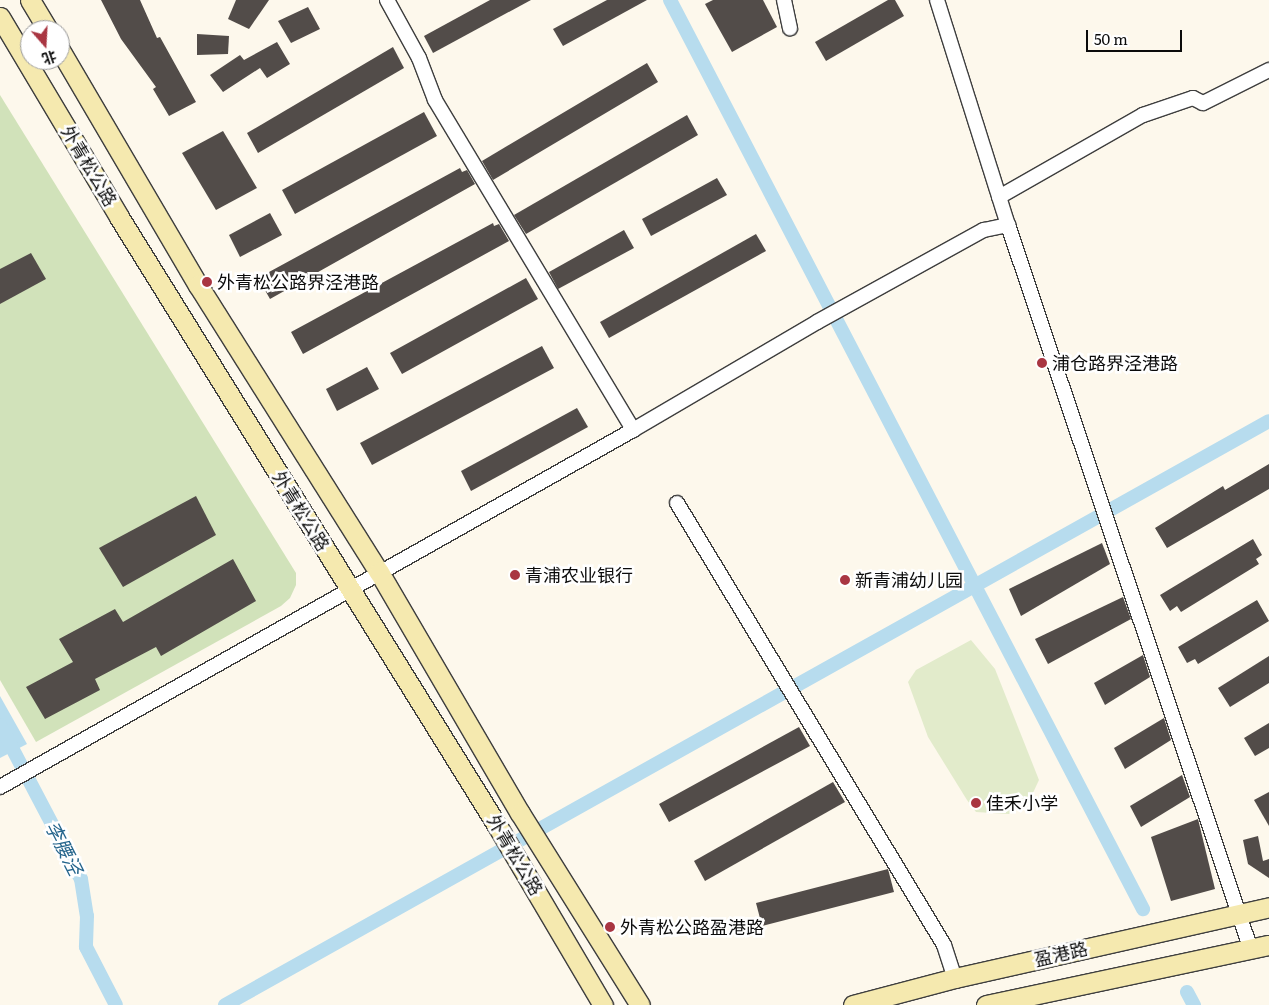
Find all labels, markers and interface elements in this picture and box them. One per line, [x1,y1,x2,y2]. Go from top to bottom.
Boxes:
north arrow [20,20,70,70]
scale bar [1089,20,1185,52]
text: 50 m [1094,27,1128,50]
text: 北 [40,47,59,70]
street label: 外青松公路 [57,122,121,210]
place label: 外青松公路界泾港路 [217,271,379,293]
marker: 外青松公路界泾港路 [201,276,213,288]
place label: 浦仓路界泾港路 [1052,352,1178,374]
marker: 浦仓路界泾港路 [1036,357,1048,369]
street label: 外青松公路 [268,467,334,555]
place label: 青浦农业银行 [525,564,633,586]
marker: 青浦农业银行 [509,569,521,581]
place label: 新青浦幼儿园 [855,569,963,591]
marker: 新青浦幼儿园 [839,574,851,586]
place label: 佳禾小学 [986,792,1058,814]
marker: 佳禾小学 [970,797,982,809]
street label: 外青松公路 [483,811,547,899]
water label: 李腰泾 [41,817,87,879]
place label: 外青松公路盈港路 [620,916,764,938]
marker: 外青松公路盈港路 [604,921,616,933]
street label: 盈港路 [1032,937,1090,971]

